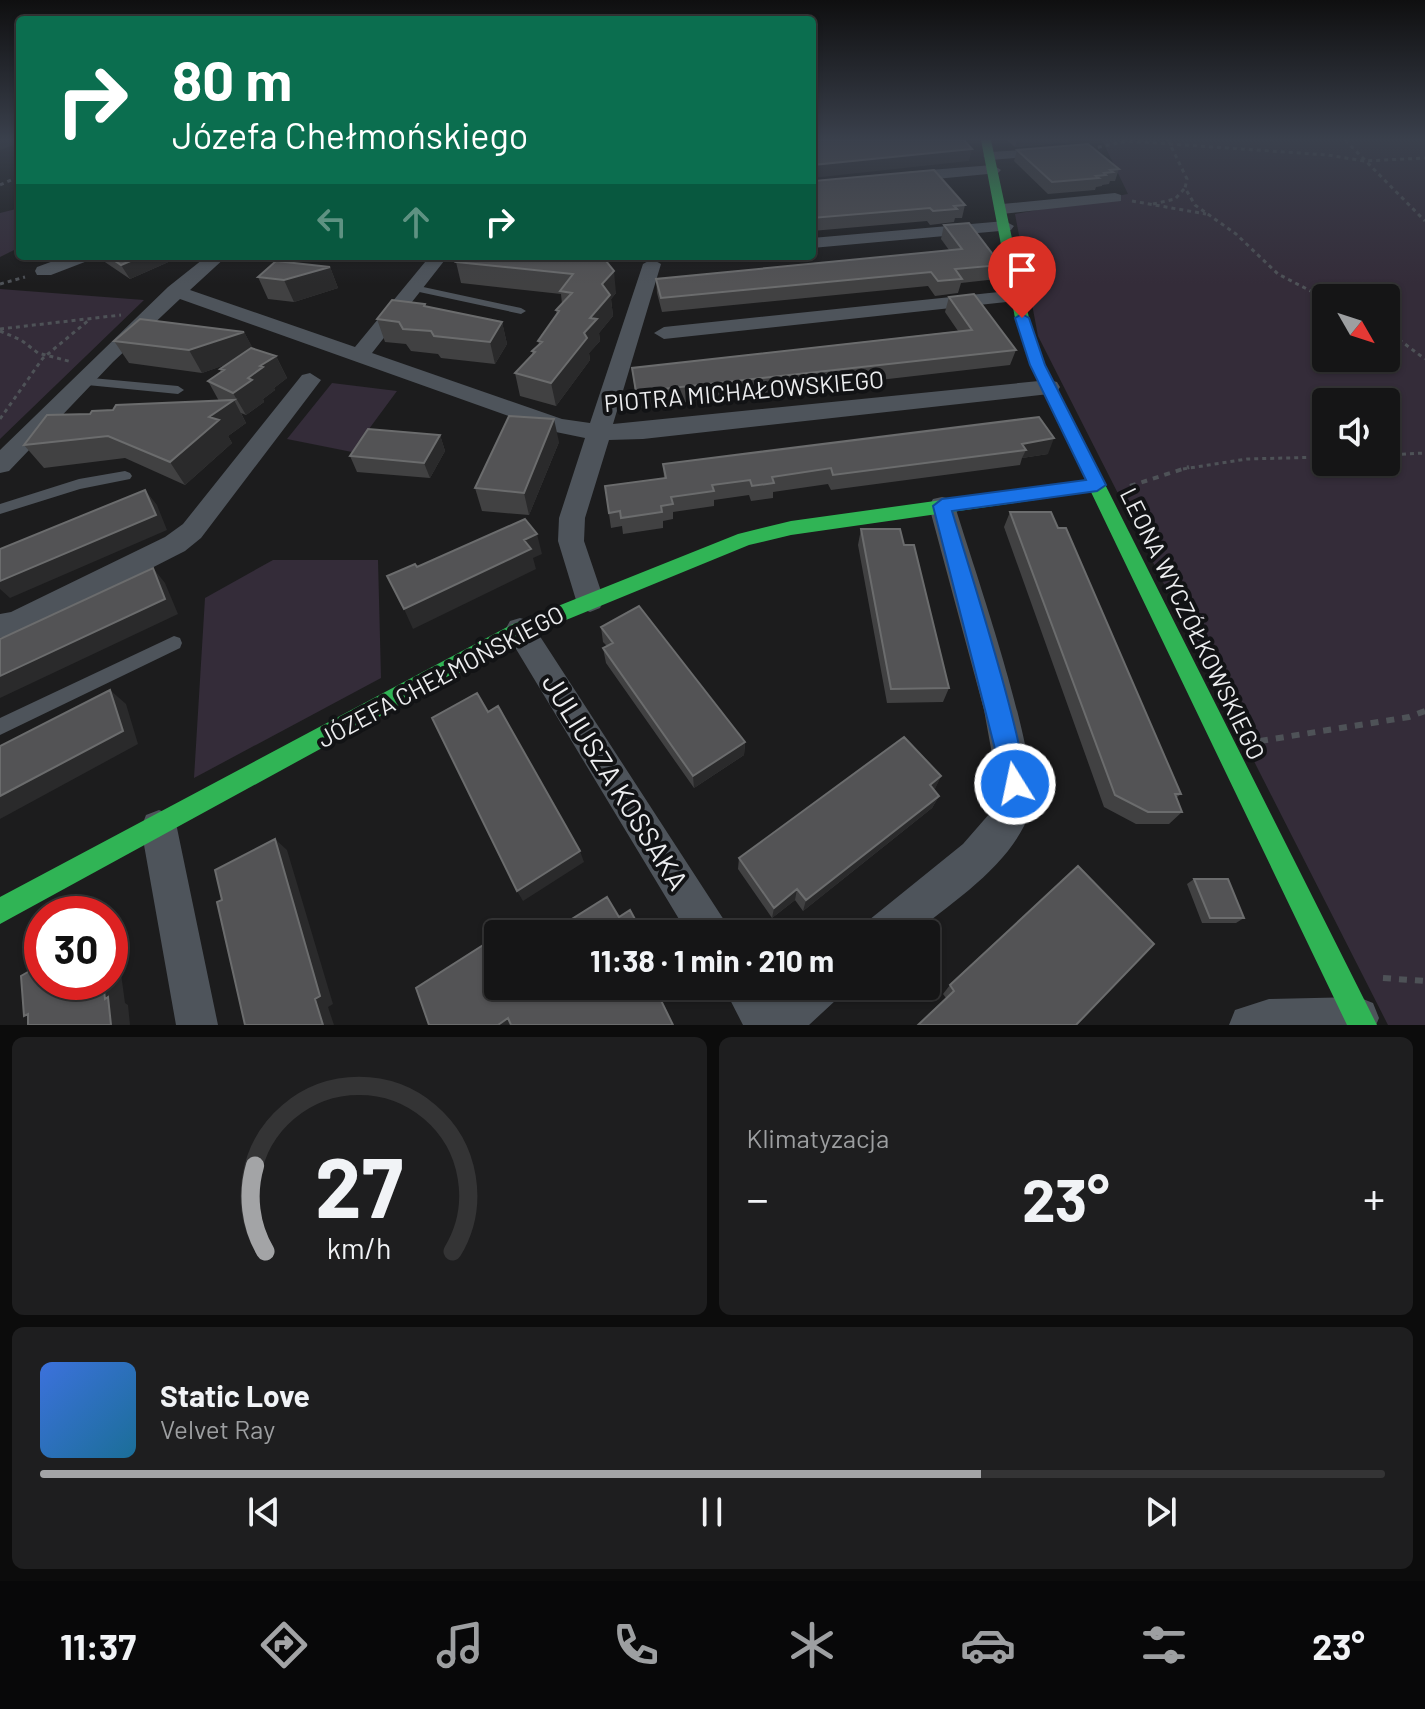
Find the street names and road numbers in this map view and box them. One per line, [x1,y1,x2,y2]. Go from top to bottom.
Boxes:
street label: PIOTRA MICHAŁOWSKIEGO [603,364,885,417]
street label: LEONA WYCZÓŁKOWSKIEGO [1115,483,1272,764]
street label: JÓZEFA CHEŁMOŃSKIEGO [312,598,568,753]
street label: JULIUSZA KOSSAKA [536,667,696,896]

